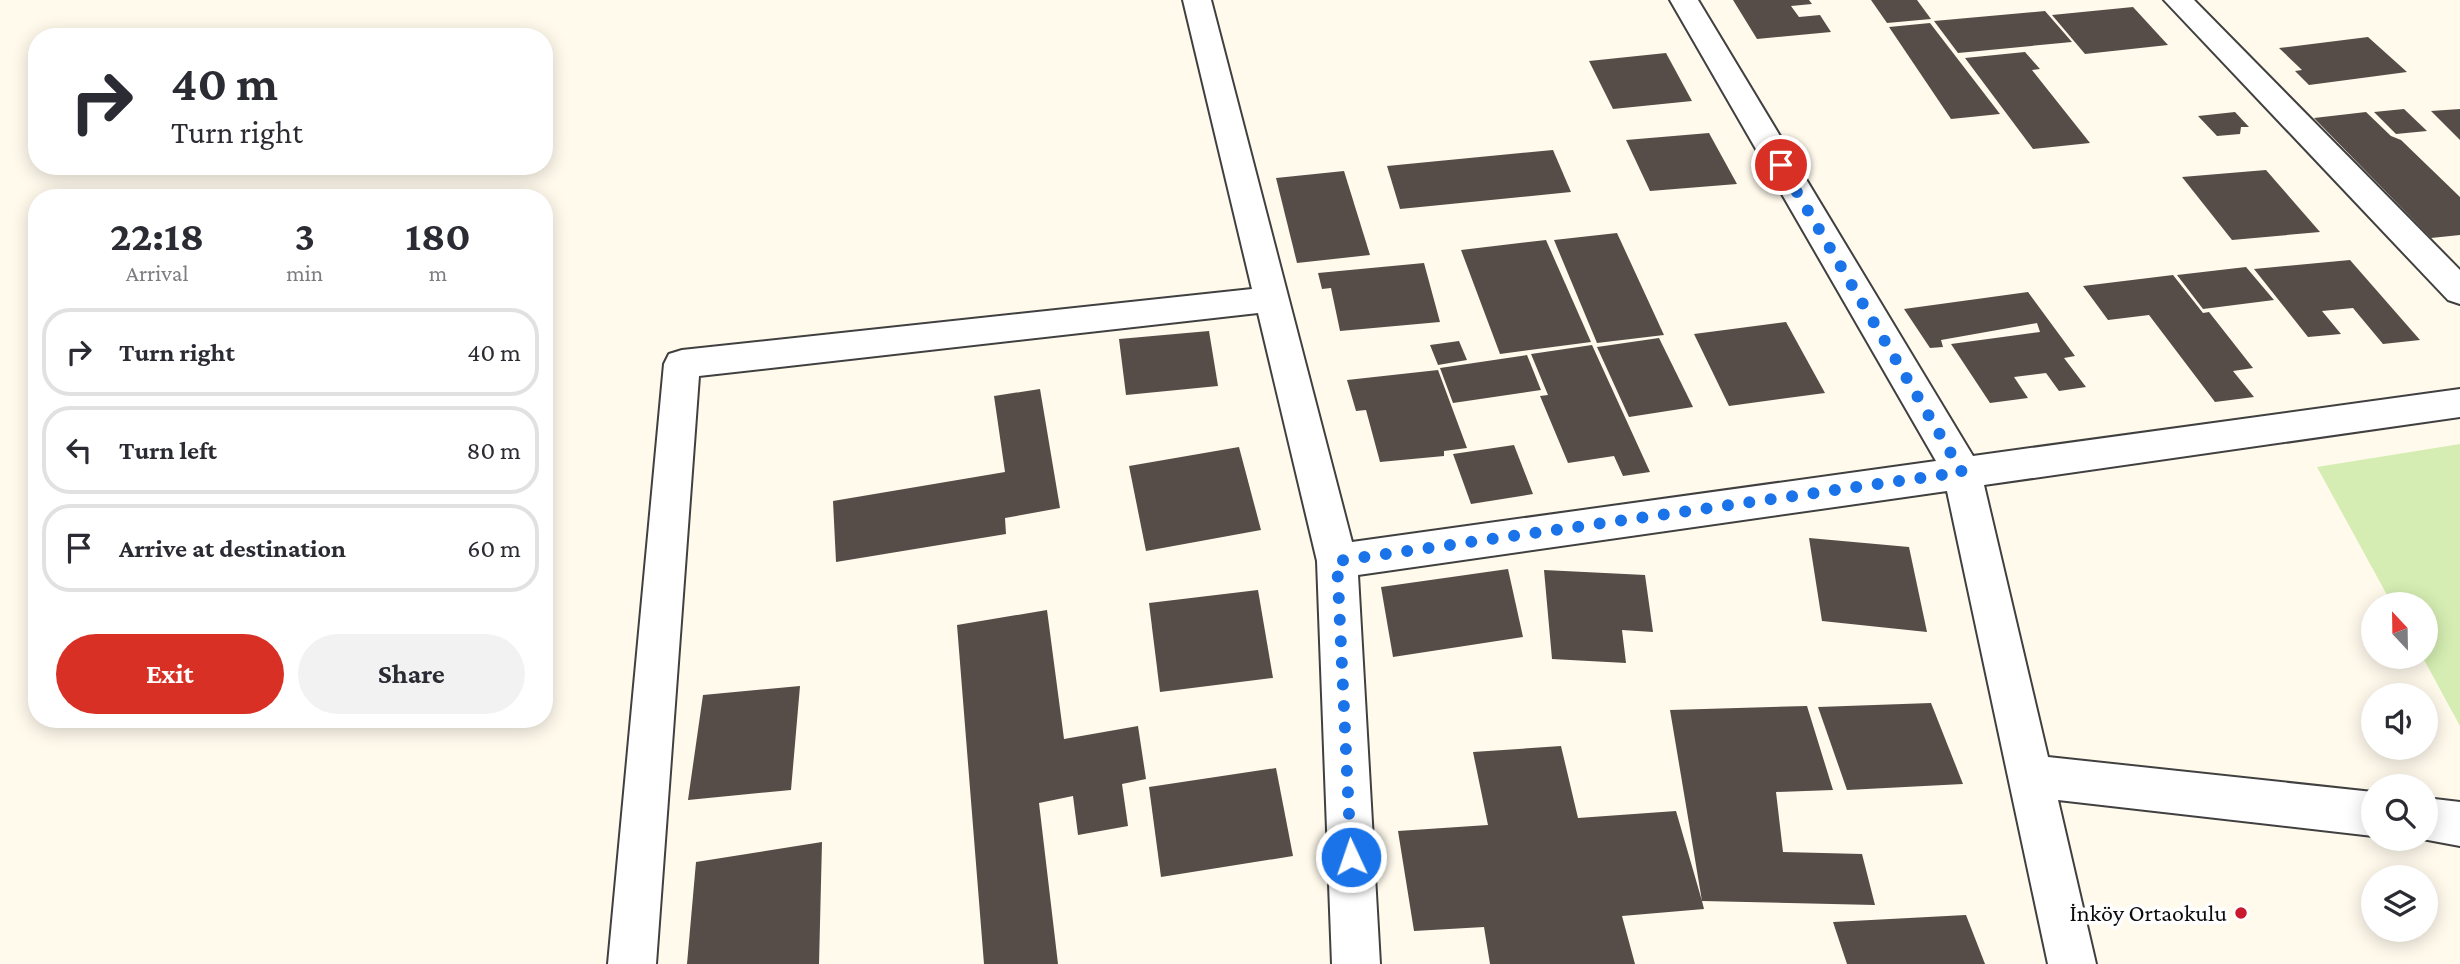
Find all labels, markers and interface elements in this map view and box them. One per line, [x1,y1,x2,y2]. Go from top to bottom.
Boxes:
icon: right [56,56,147,147]
text: 40 m [171,56,278,111]
text: Turn right [171,114,303,150]
pin [1751,135,1811,195]
icon: arrive [1762,146,1800,184]
text: 22:18 [110,212,204,259]
text: 3 [294,212,315,259]
text: 180 [405,212,471,259]
text: Arrival [126,260,188,286]
text: min [286,260,323,286]
text: m [429,260,447,286]
icon: right [60,333,98,371]
text: Turn right [119,338,235,367]
text: 40 m [467,338,521,367]
icon: left [60,431,98,469]
text: Turn left [119,436,217,465]
text: 80 m [467,436,521,465]
icon: arrive [60,529,98,567]
text: Arrive at destination [119,534,346,563]
text: 60 m [467,534,521,563]
north arrow [2361,592,2438,668]
map controls [2361,592,2438,942]
button: Exit [56,634,284,714]
button: Share [298,634,525,714]
button: sound [2361,683,2438,760]
button: search [2361,774,2438,851]
position arrow [1314,820,1388,894]
button: layers [2361,865,2438,942]
place label: İnköy Ortaokulu [2070,899,2227,926]
marker: İnköy Ortaokulu [2233,905,2249,921]

